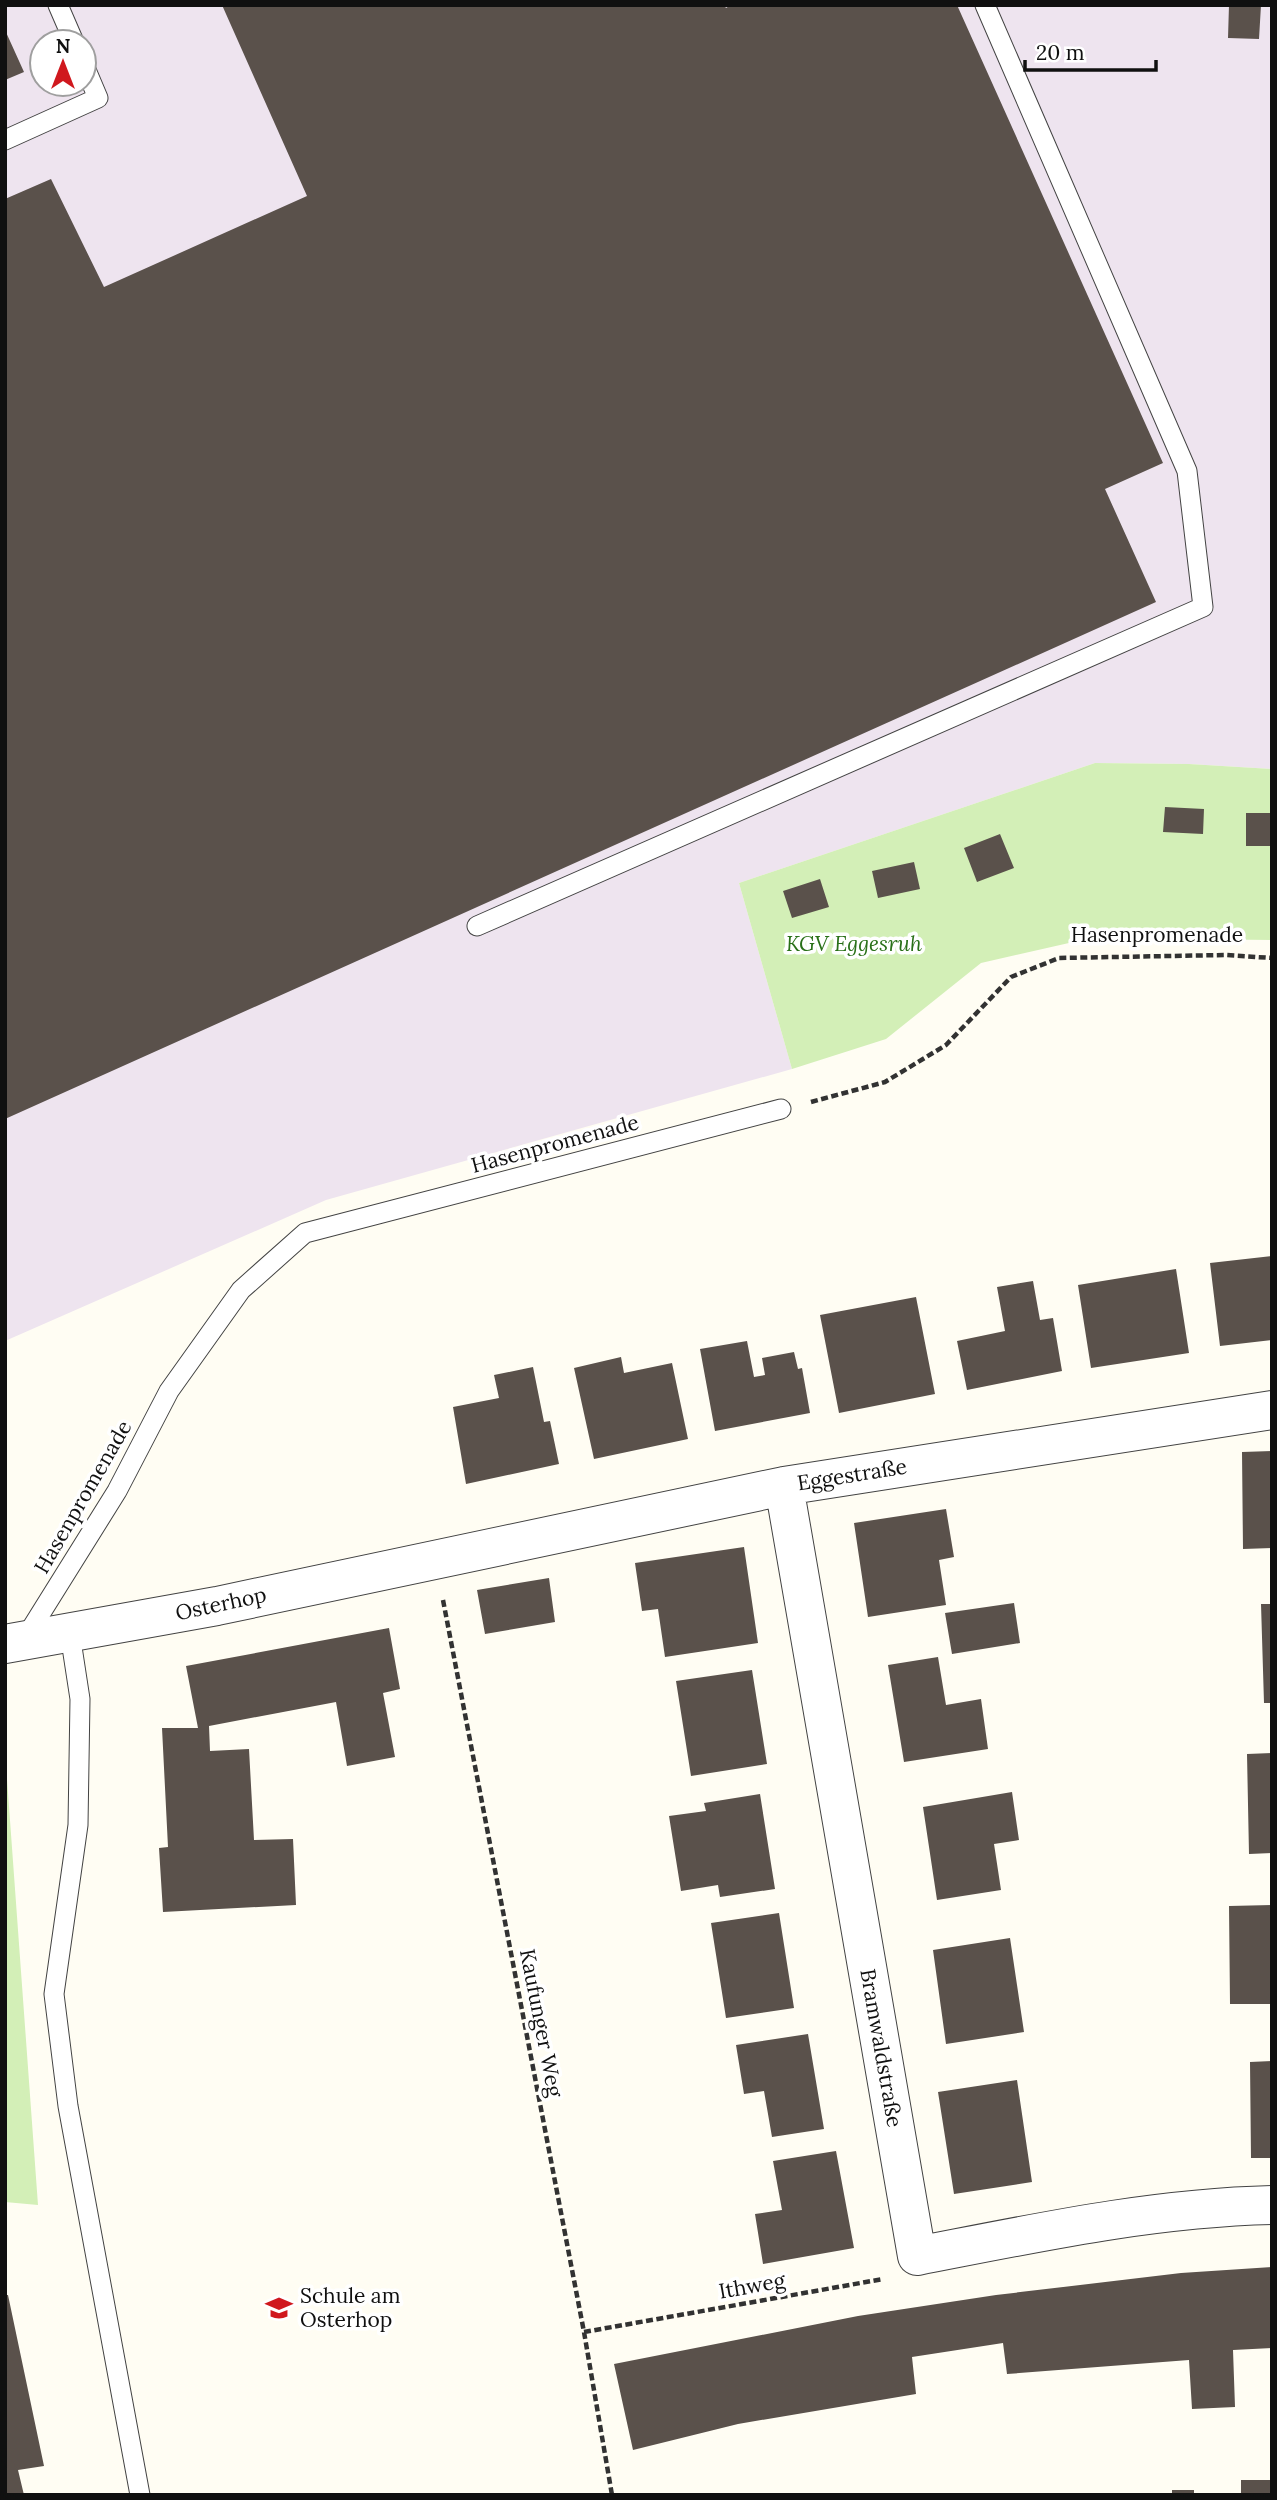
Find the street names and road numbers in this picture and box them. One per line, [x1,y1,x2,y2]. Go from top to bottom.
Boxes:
street label: Hasenpromenade [1071,921,1243,948]
street label: Hasenpromenade [468,1108,642,1179]
street label: Hasenpromenade [28,1415,137,1578]
street label: Eggestraße [795,1453,909,1497]
street label: Osterhop [173,1581,269,1626]
street label: Kaufunger Weg [514,1946,569,2100]
street label: Bramwaldstraße [854,1967,909,2129]
street label: Ithweg [717,2266,788,2305]

